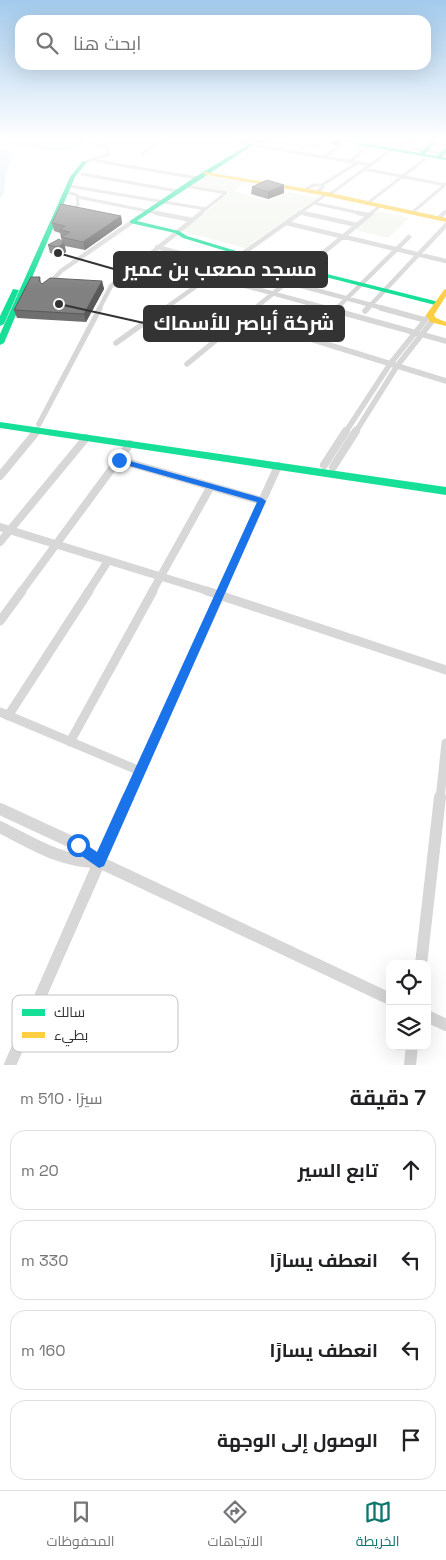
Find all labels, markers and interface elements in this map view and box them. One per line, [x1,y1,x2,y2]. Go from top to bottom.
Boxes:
search box [15,15,431,70]
icon: search [33,29,61,57]
text: ابحث هنا [73,31,141,56]
callout: مسجد مصعب بن عمير [114,252,327,287]
text: مسجد مصعب بن عمير [122,256,317,282]
callout: شركة أباصر للأسماك [144,306,344,341]
text: شركة أباصر للأسماك [154,309,334,336]
route end [108,449,131,472]
route start [67,834,90,857]
map controls [386,960,431,1050]
button: locate [386,960,431,1005]
legend [12,995,178,1052]
text: سالك [54,1003,85,1021]
button: layers [386,1005,431,1050]
text: بطيء [54,1026,88,1047]
text: 7 دقيقة [350,1084,426,1111]
text: سيرًا · 510 m [20,1088,102,1109]
icon: ahead [397,1156,425,1184]
text: تابع السير [298,1158,378,1183]
text: 20 m [21,1160,59,1181]
icon: left [397,1246,425,1274]
text: انعطف يسارًا [270,1248,378,1273]
text: 330 m [21,1250,68,1271]
icon: left [397,1336,425,1364]
text: انعطف يسارًا [270,1338,378,1363]
text: 160 m [21,1340,66,1361]
icon: arrive [397,1426,425,1454]
text: الوصول إلى الوجهة [217,1428,378,1453]
tab: المحفوظات [46,1498,115,1554]
tab: الاتجاهات [208,1498,263,1554]
tab: الخريطة [356,1498,400,1554]

